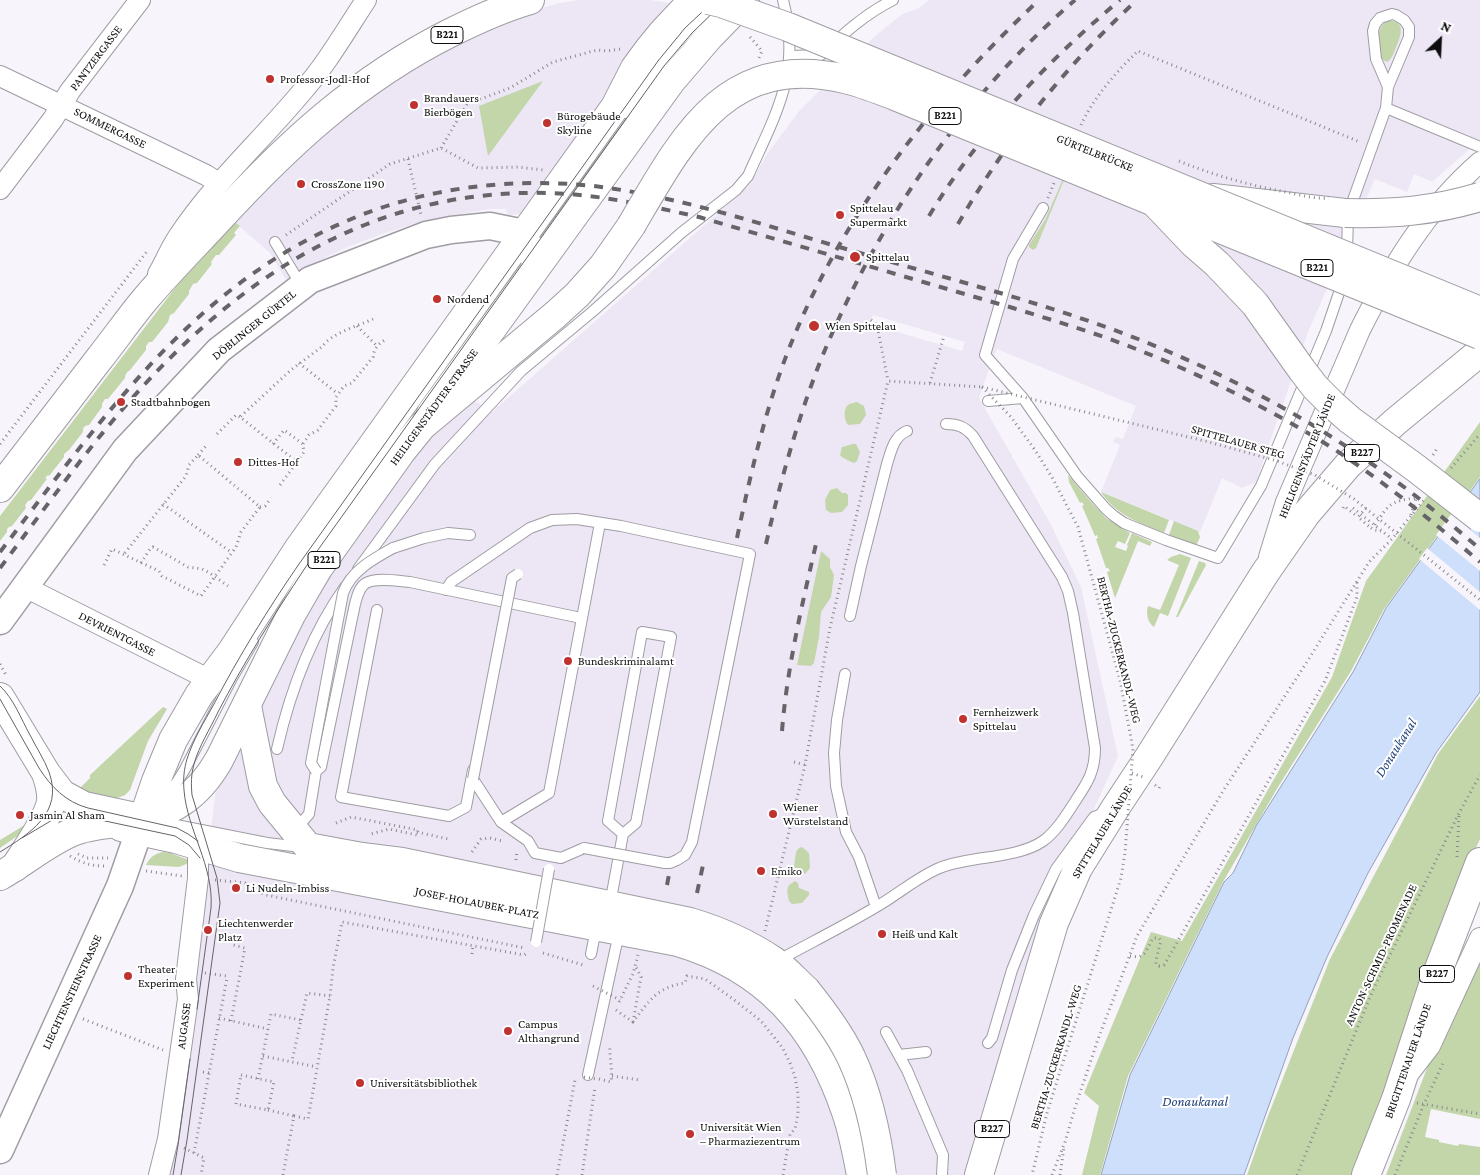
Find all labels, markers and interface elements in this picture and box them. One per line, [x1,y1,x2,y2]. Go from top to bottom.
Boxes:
north arrow [1415,15,1465,65]
text: N [1439,17,1454,36]
street label: PANTZERGASSE [67,22,125,94]
road number: B221 [431,26,463,44]
place label: Professor-Jodl-Hof [280,72,369,86]
marker: Professor-Jodl-Hof [264,73,276,85]
place label: Brandauers Bierbögen [424,91,479,119]
marker: Brandauers Bierbögen [408,99,420,111]
street label: SOMMERGASSE [71,104,149,152]
road number: B221 [929,108,961,124]
place label: Bürogebäude Skyline [557,109,621,137]
marker: Bürogebäude Skyline [541,117,553,129]
street label: GÜRTELBRÜCKE [1054,131,1136,175]
place label: CrossZone 1190 [311,177,384,191]
marker: CrossZone 1190 [295,178,307,190]
place label: Spittelau Supermarkt [850,201,907,229]
marker: Spittelau Supermarkt [834,209,846,221]
marker: Spittelau [848,250,862,264]
place label: Spittelau [866,250,909,264]
road number: B221 [1301,260,1333,276]
street label: DÖBLINGER GÜRTEL [209,287,299,363]
place label: Nordend [447,292,489,306]
marker: Nordend [431,293,443,305]
marker: Wien Spittelau [807,319,821,333]
place label: Wien Spittelau [825,319,896,333]
street label: HEILIGENSTÄDTER STRASSE [387,346,481,468]
street label: HEILIGENSTÄDTER LÄNDE [1275,392,1339,520]
place label: Stadtbahnbogen [131,395,211,409]
marker: Stadtbahnbogen [115,396,127,408]
street label: SPITTELAUER STEG [1189,422,1287,462]
road number: B227 [1344,444,1380,462]
place label: Dittes-Hof [248,455,299,469]
marker: Dittes-Hof [232,456,244,468]
road number: B221 [308,552,340,568]
street label: BERTHA-ZUCKERKANDL-WEG [1094,575,1144,725]
street label: DEVRIENTGASSE [76,608,158,660]
place label: Bundeskriminalamt [578,654,674,668]
marker: Bundeskriminalamt [562,655,574,667]
place label: Fernheizwerk Spittelau [973,705,1038,733]
marker: Fernheizwerk Spittelau [957,713,969,725]
water label: Donaukanal [1371,716,1421,780]
street label: SPITTELAUER LÄNDE [1069,783,1135,881]
place label: Wiener Würstelstand [783,800,848,828]
place label: Jasmin Al Sham [30,808,105,822]
marker: Wiener Würstelstand [767,808,779,820]
marker: Jasmin Al Sham [14,809,26,821]
place label: Emiko [771,864,802,878]
marker: Emiko [755,865,767,877]
place label: Li Nudeln-Imbiss [246,881,329,895]
marker: Li Nudeln-Imbiss [230,882,242,894]
street label: ANTON-SCHMID-PROMENADE [1342,882,1420,1028]
street label: JOSEF-HOLAUBEK-PLATZ [414,884,540,922]
place label: Liechtenwerder Platz [218,916,293,944]
marker: Liechtenwerder Platz [202,924,214,936]
place label: Heiß und Kalt [892,927,958,941]
marker: Heiß und Kalt [876,928,888,940]
street label: LIECHTENSTEINSTRASSE [39,932,105,1052]
place label: Theater Experiment [138,962,194,990]
road number: B227 [1420,966,1454,982]
marker: Theater Experiment [122,970,134,982]
street label: BERTHA-ZUCKERKANDL-WEG [1027,983,1085,1131]
street label: AUGASSE [174,1002,194,1050]
street label: BRIGITTENAUER LÄNDE [1382,1002,1434,1120]
place label: Campus Althangrund [518,1017,580,1045]
marker: Campus Althangrund [502,1025,514,1037]
place label: Universitätsbibliothek [370,1076,477,1090]
marker: Universitätsbibliothek [354,1077,366,1089]
water label: Donaukanal [1162,1094,1228,1110]
place label: Universität Wien – Pharmaziezentrum [700,1120,800,1148]
road number: B227 [974,1120,1010,1138]
marker: Universität Wien – Pharmaziezentrum [684,1128,696,1140]

